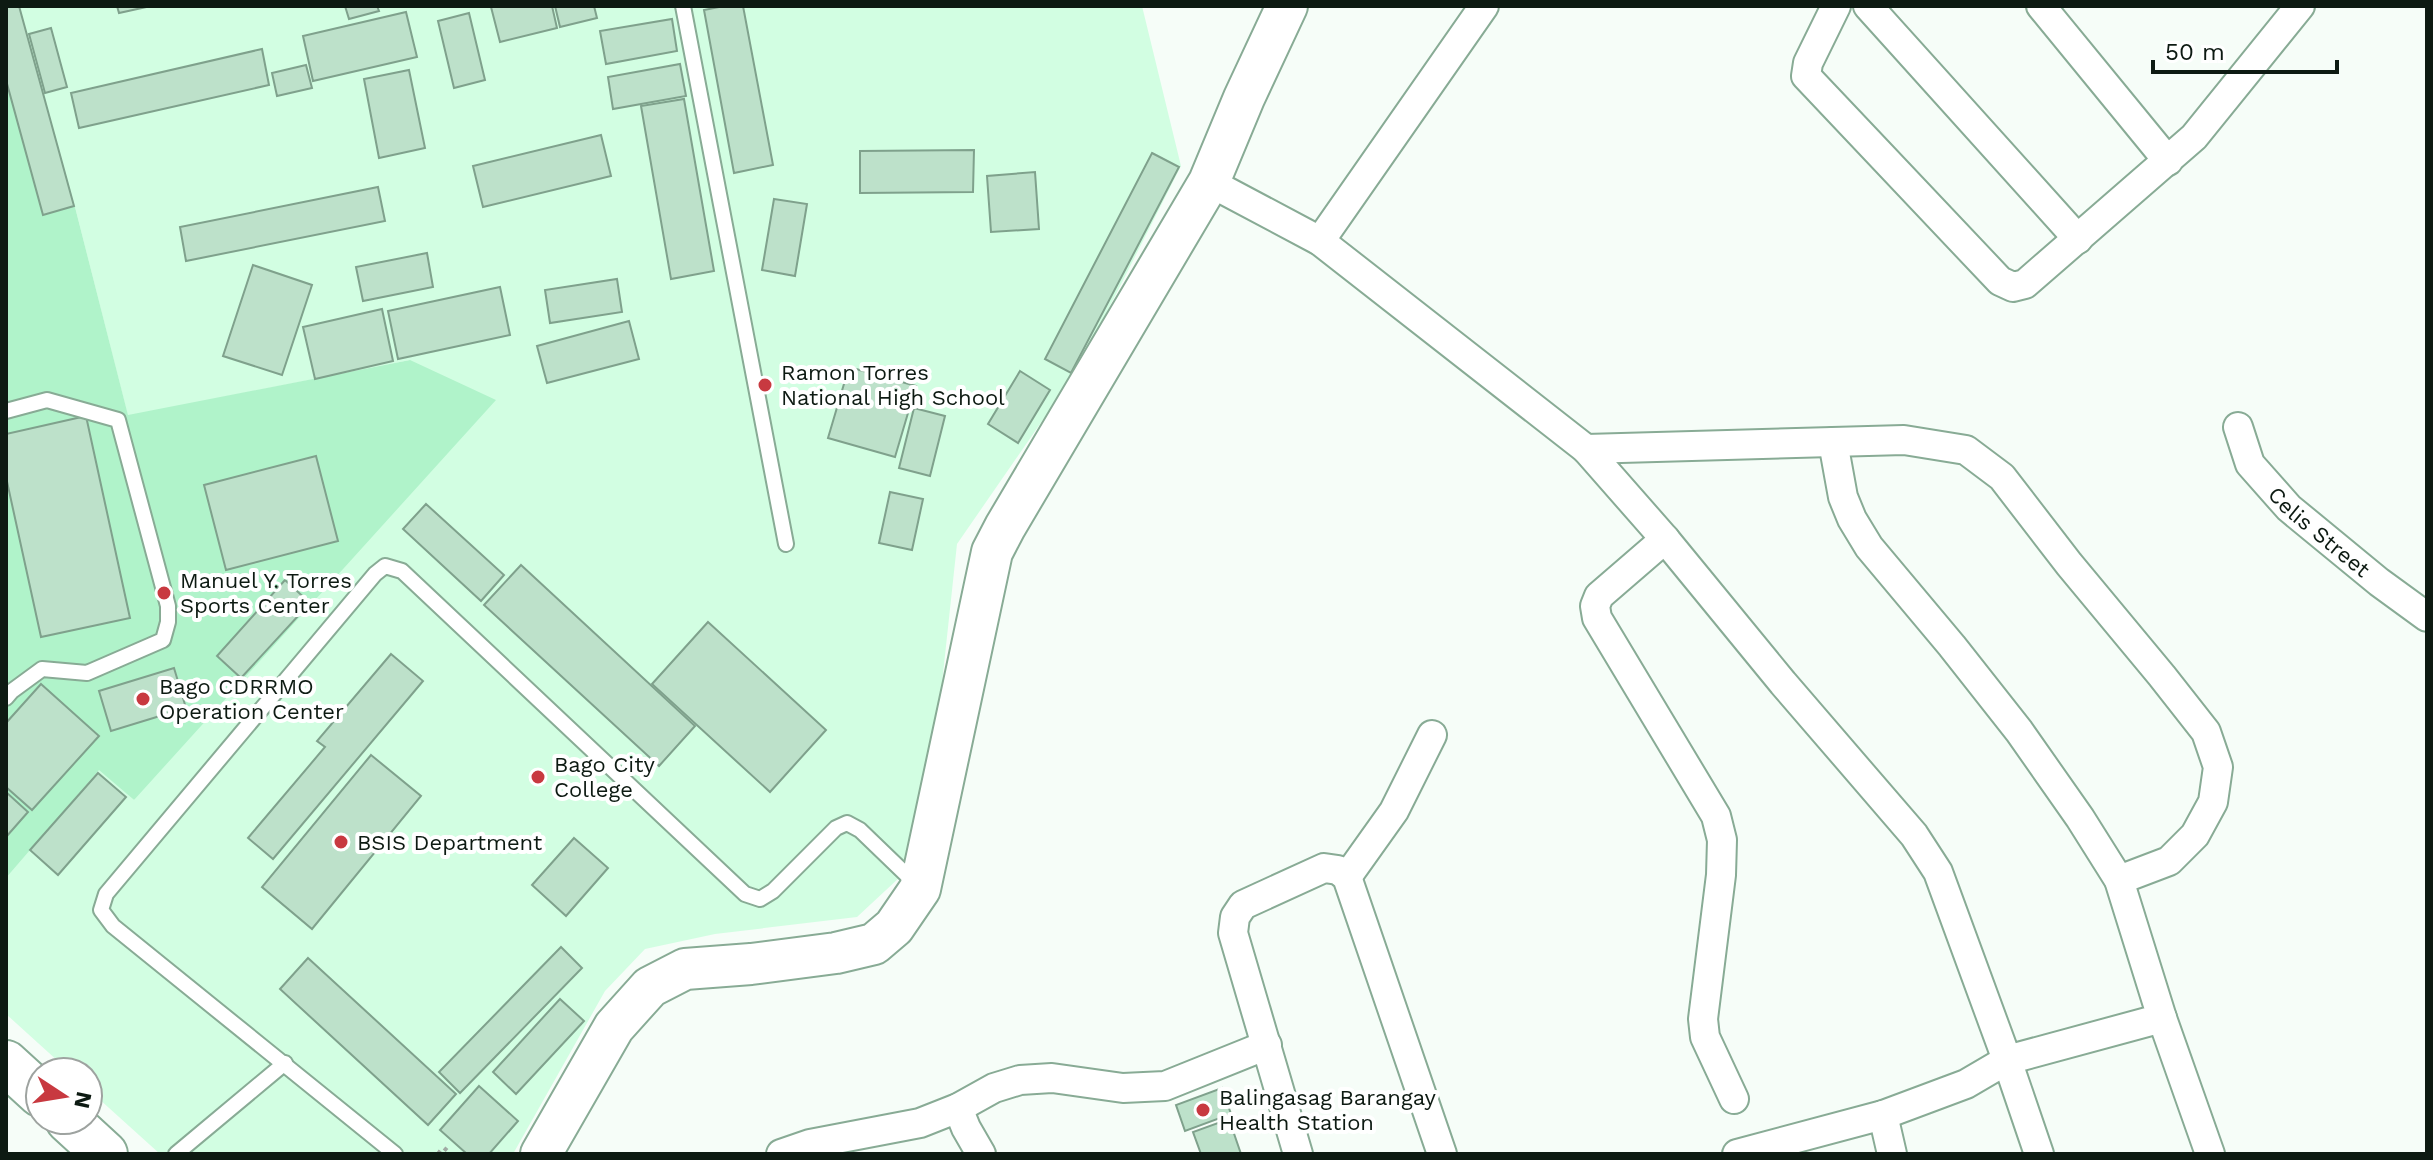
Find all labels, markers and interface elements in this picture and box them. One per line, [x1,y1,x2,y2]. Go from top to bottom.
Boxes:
scale bar [2153,24,2337,74]
text: 50 m [2165,38,2225,66]
place label: Ramon Torres National High School [781,360,1005,410]
marker: Ramon Torres National High School [756,376,774,394]
street label: Celis Street [2263,481,2375,582]
place label: Manuel Y. Torres Sports Center [180,568,352,618]
marker: Manuel Y. Torres Sports Center [155,584,173,602]
place label: Bago CDRRMO Operation Center [159,674,344,724]
marker: Bago CDRRMO Operation Center [134,690,152,708]
place label: Bago City College [554,752,655,802]
marker: Bago City College [529,768,547,786]
place label: BSIS Department [357,830,542,855]
marker: BSIS Department [332,833,350,851]
north arrow [24,1056,104,1136]
place label: Balingasag Barangay Health Station [1219,1085,1437,1135]
text: N [69,1089,97,1111]
marker: Balingasag Barangay Health Station [1194,1101,1212,1119]

